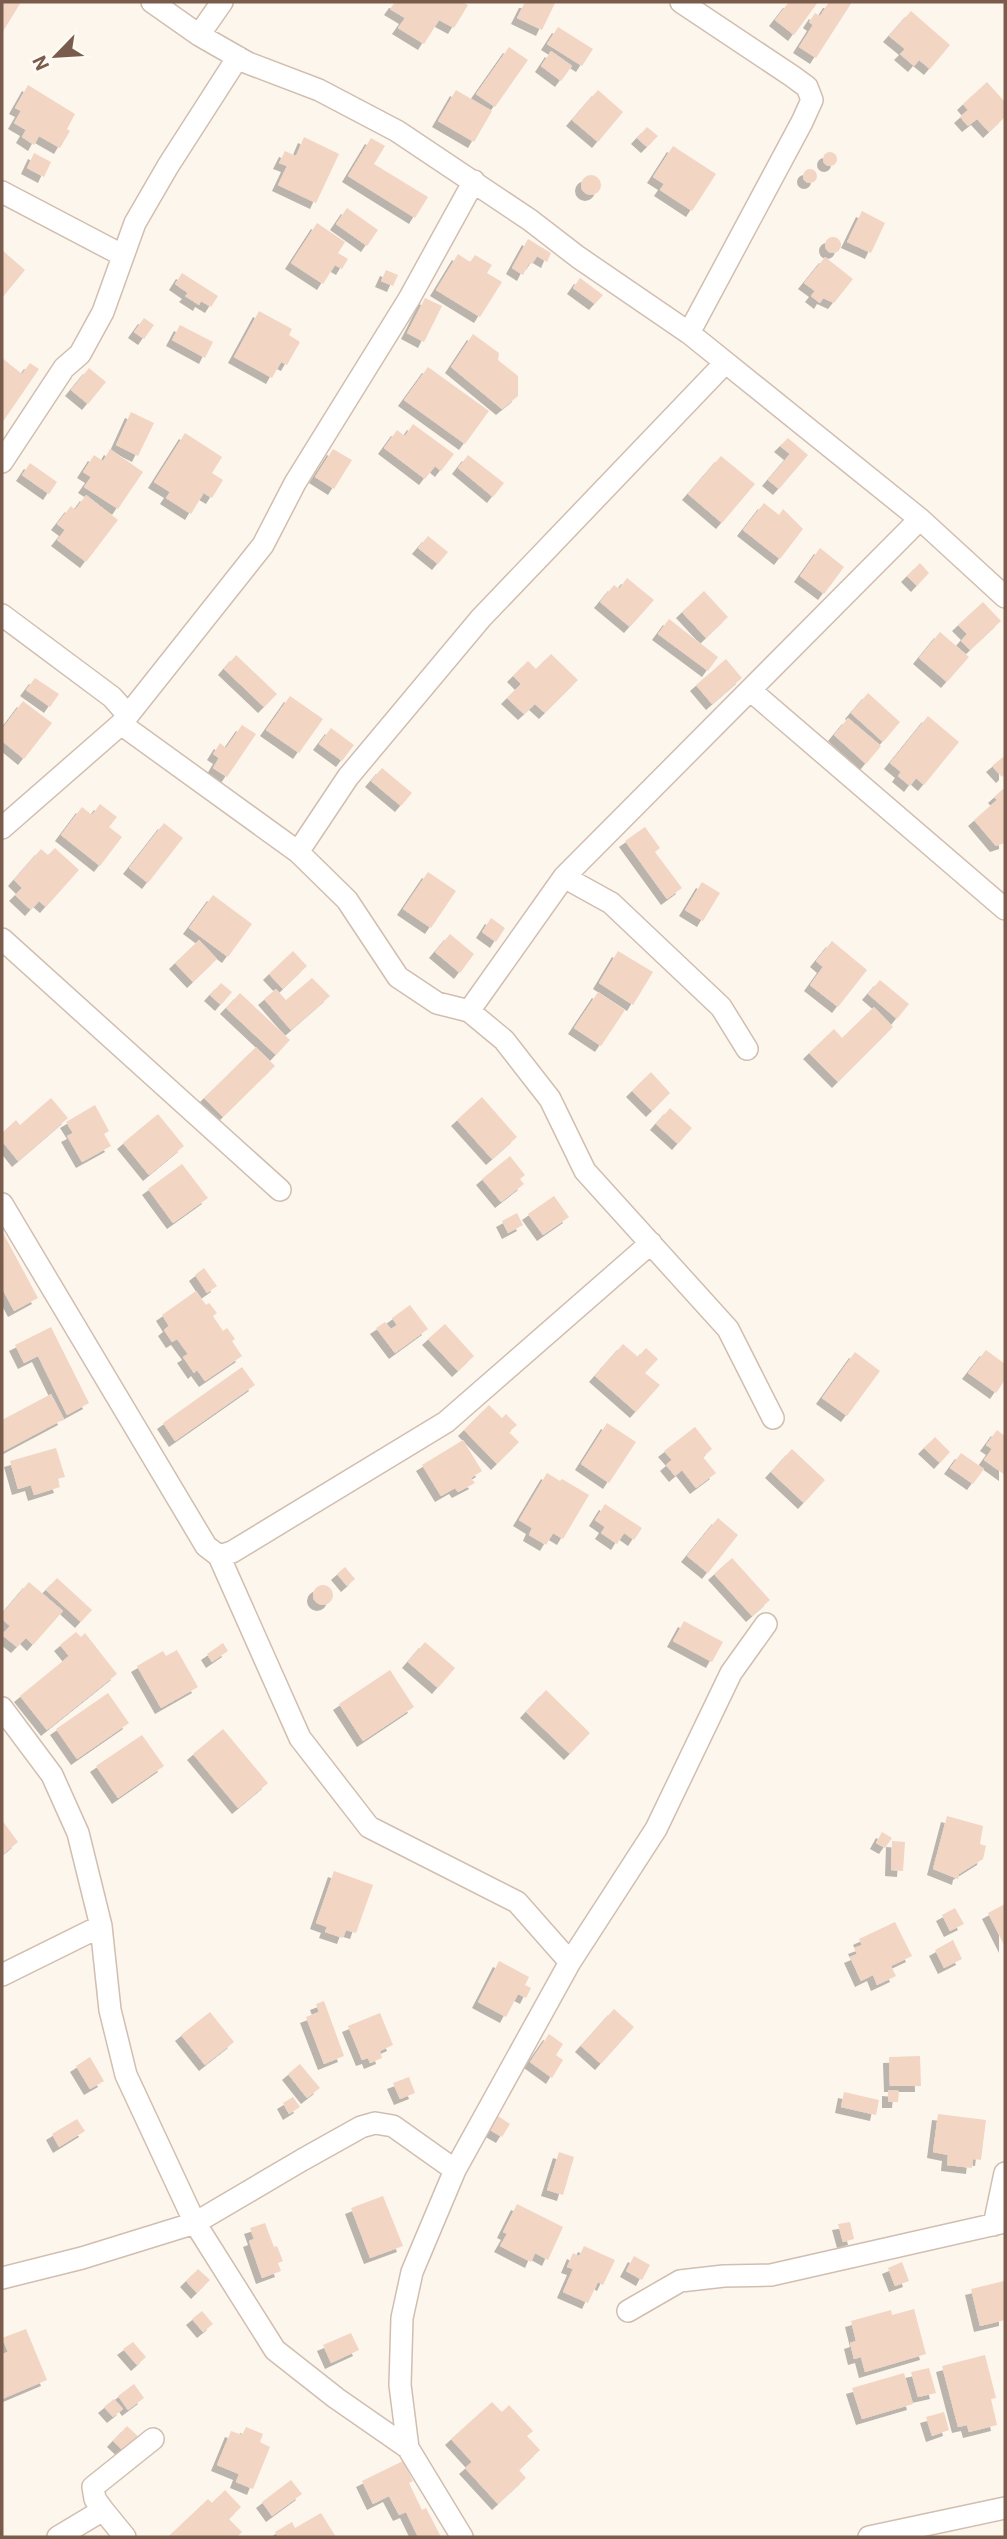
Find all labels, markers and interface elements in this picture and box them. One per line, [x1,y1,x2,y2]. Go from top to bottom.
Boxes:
north arrow [21,21,91,91]
text: N [28,52,54,74]

